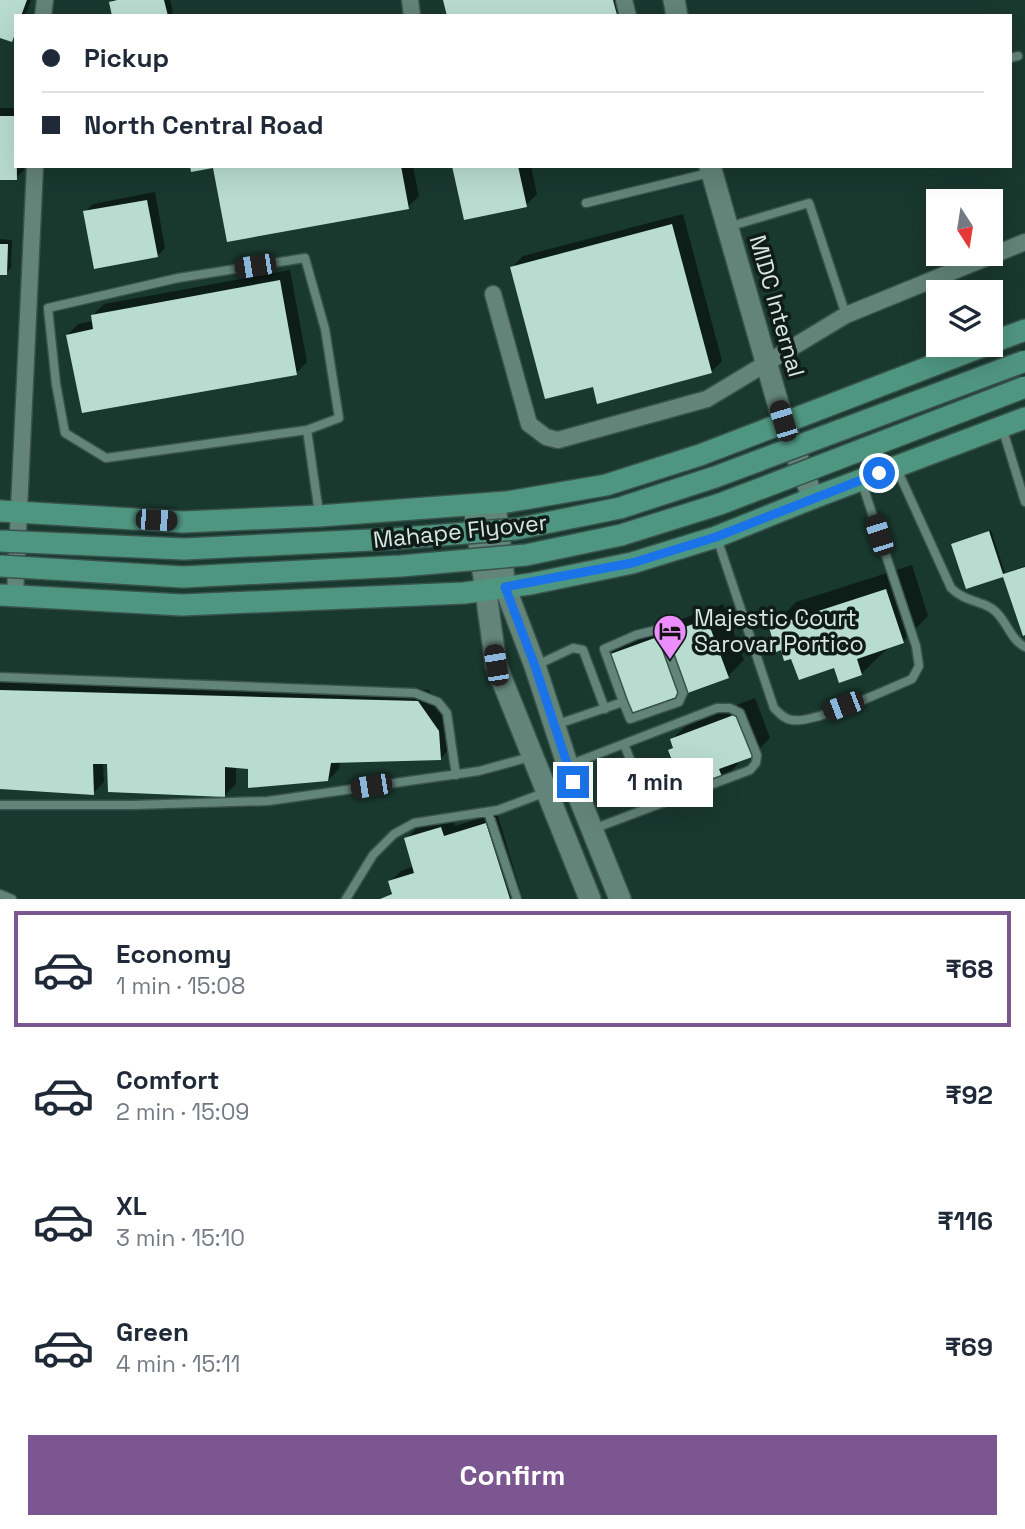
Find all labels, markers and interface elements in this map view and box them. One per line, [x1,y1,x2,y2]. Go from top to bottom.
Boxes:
text: Pickup [84,41,169,75]
text: North Central Road [84,108,324,142]
north arrow [926,189,1003,266]
map controls [926,189,1003,357]
street label: MIDC Internal [742,232,812,380]
car [233,252,278,280]
button: layers [926,280,1003,357]
car [767,398,800,444]
route start [863,457,895,489]
street label: Mahape Flyover [371,507,549,555]
car [135,508,178,532]
car [863,512,896,558]
place label: Majestic Court Sarovar Portico [694,603,864,659]
hotel icon: Majestic Court Sarovar Portico [651,612,689,661]
car [483,643,510,687]
car [820,689,867,723]
callout: 1 min [598,758,713,806]
route end [557,766,589,798]
text: 1 min [627,767,683,797]
car [349,772,394,800]
text: Economy [116,937,232,971]
icon: car [32,938,95,1001]
text: ₹68 [945,952,993,986]
text: 1 min · 15:08 [116,971,245,1001]
text: Comfort [116,1063,219,1097]
icon: car [32,1064,95,1127]
text: ₹92 [945,1078,993,1112]
text: 2 min · 15:09 [116,1097,249,1127]
text: XL [116,1189,147,1223]
icon: car [32,1190,95,1253]
text: ₹116 [937,1204,993,1238]
text: 3 min · 15:10 [116,1223,245,1253]
text: Green [116,1315,189,1349]
icon: car [32,1316,95,1379]
text: ₹69 [945,1330,993,1364]
text: 4 min · 15:11 [116,1349,240,1379]
button: Confirm [28,1435,997,1515]

